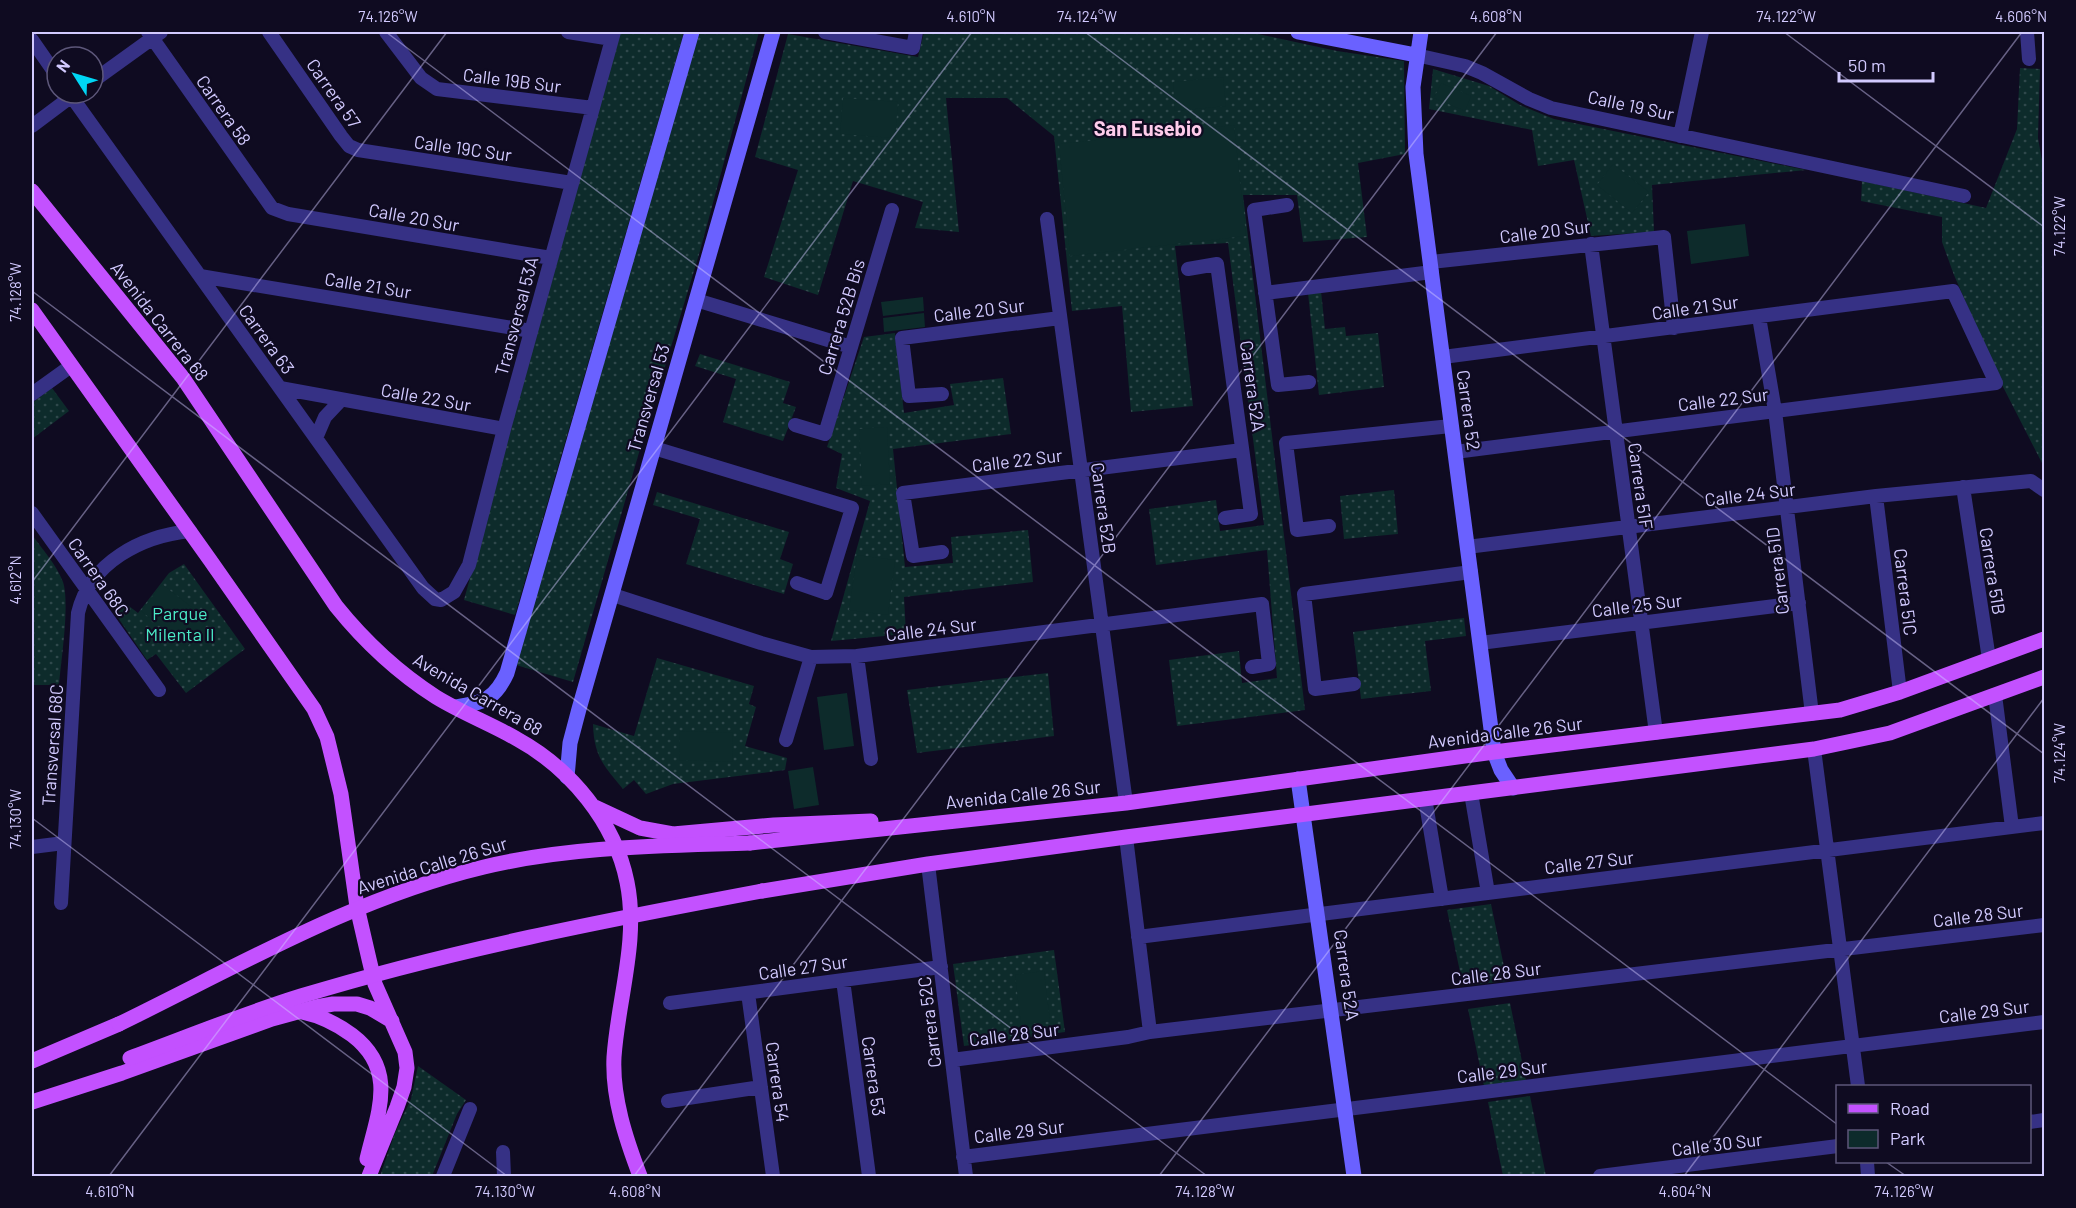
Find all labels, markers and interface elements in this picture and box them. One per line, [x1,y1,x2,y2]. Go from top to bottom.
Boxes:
text: 74.126°W [358,7,418,25]
text: 4.610°N [946,7,996,25]
text: 74.124°W [1057,7,1117,25]
text: 4.608°N [1470,7,1522,25]
text: 74.122°W [1756,7,1816,25]
text: 4.606°N [1995,7,2047,25]
north arrow [45,45,105,105]
scale bar [1839,45,1934,83]
street label: Carrera 57 [302,54,366,132]
text: 50 m [1848,54,1886,76]
text: N [52,56,73,76]
street label: Calle 19B Sur [462,63,563,97]
street label: Carrera 58 [192,71,256,149]
street label: Calle 19 Sur [1586,85,1676,125]
district label: San Eusebio [1094,116,1202,140]
street label: Calle 19C Sur [413,130,514,166]
text: 74.122°W [2050,196,2068,256]
street label: Calle 20 Sur [367,198,461,236]
street label: Calle 20 Sur [1498,214,1592,248]
street label: Transversal 53A [490,254,542,378]
street label: Carrera 52B Bis [813,256,869,378]
street label: Avenida Carrera 68 [106,257,214,385]
text: 74.128°W [6,262,24,322]
street label: Calle 21 Sur [323,267,413,303]
street label: Calle 21 Sur [1650,290,1740,324]
street label: Calle 20 Sur [932,293,1026,327]
street label: Carrera 63 [234,300,300,378]
street label: Carrera 52A [1236,339,1270,433]
street label: Transversal 53 [622,341,674,455]
street label: Carrera 52 [1452,368,1486,452]
street label: Calle 22 Sur [379,378,473,416]
street label: Calle 22 Sur [1676,382,1770,415]
street label: Carrera 51F [1624,441,1658,531]
street label: Calle 22 Sur [970,443,1064,476]
street label: Carrera 52B [1087,461,1121,555]
street label: Calle 24 Sur [1703,477,1797,510]
street label: Carrera 51D [1761,526,1793,616]
street label: Carrera 51B [1975,526,2011,616]
street label: Carrera 68C [64,533,134,621]
street label: Carrera 51C [1890,547,1922,637]
text: 4.612°N [6,555,24,605]
street label: Calle 25 Sur [1591,589,1684,621]
park label: Parque Milenta II [145,602,215,645]
street label: Calle 24 Sur [884,612,978,645]
street label: Avenida Carrera 68 [409,648,547,740]
street label: Transversal 68C [37,683,67,807]
street label: Avenida Calle 26 Sur [1426,712,1584,752]
text: 74.124°W [2050,723,2068,783]
street label: Avenida Calle 26 Sur [944,775,1102,813]
text: 74.130°W [6,789,24,849]
street label: Avenida Calle 26 Sur [354,832,510,898]
street label: Calle 27 Sur [1543,846,1635,878]
street label: Calle 28 Sur [1932,898,2025,931]
street label: Carrera 52A [1330,928,1364,1022]
street label: Calle 27 Sur [757,950,850,984]
street label: Calle 28 Sur [1450,956,1543,989]
street label: Carrera 52C [912,975,946,1069]
street label: Calle 29 Sur [1938,994,2031,1027]
street label: Calle 28 Sur [968,1017,1061,1050]
street label: Carrera 53 [858,1035,890,1117]
street label: Carrera 54 [761,1040,795,1124]
street label: Calle 29 Sur [1456,1054,1549,1087]
legend [1836,1085,2031,1163]
text: Road [1890,1097,1930,1119]
street label: Calle 29 Sur [973,1114,1066,1147]
street label: Calle 30 Sur [1670,1127,1764,1160]
text: Park [1890,1127,1925,1149]
text: 4.610°N [85,1182,135,1200]
text: 74.130°W [475,1182,535,1200]
text: 4.608°N [609,1182,661,1200]
text: 74.128°W [1175,1182,1235,1200]
text: 4.604°N [1659,1182,1711,1200]
text: 74.126°W [1874,1182,1934,1200]

